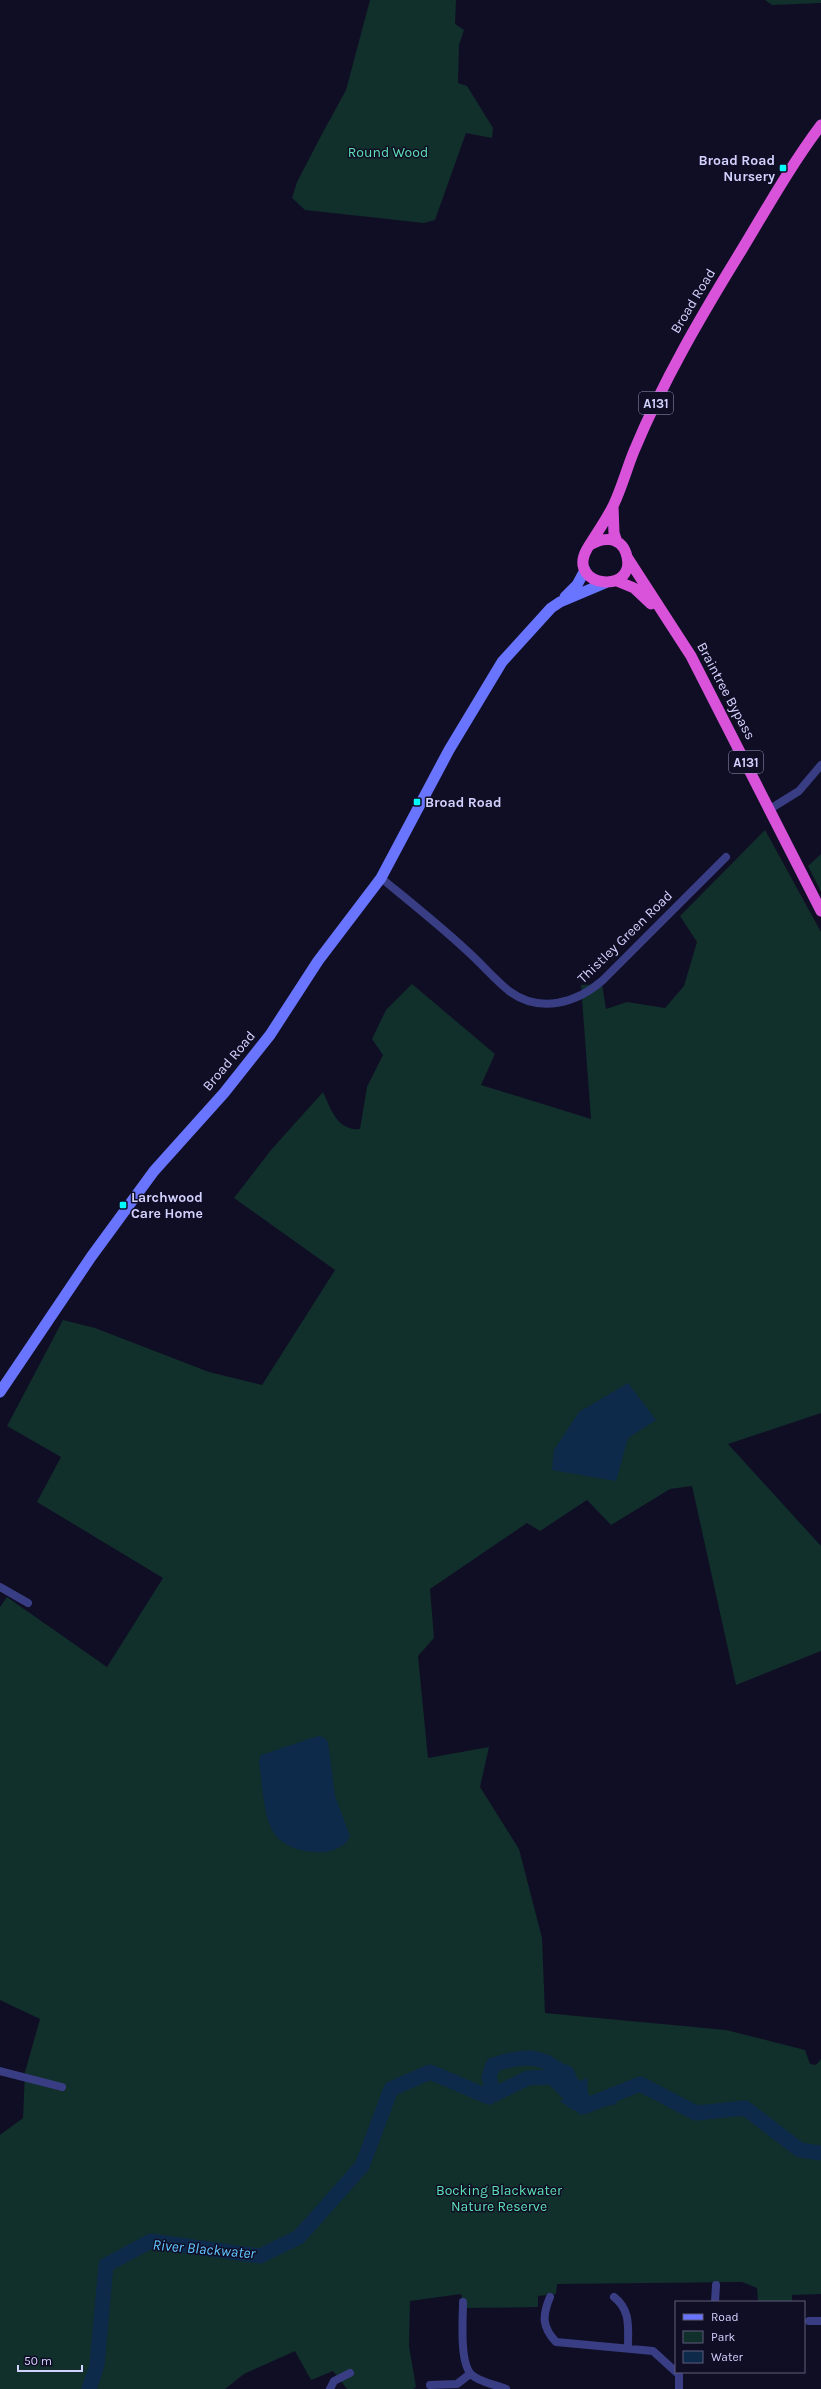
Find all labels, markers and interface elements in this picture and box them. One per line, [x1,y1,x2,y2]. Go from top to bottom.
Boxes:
park label: Round Wood [348,144,428,161]
place label: Broad Road Nursery [698,152,775,185]
marker: Broad Road Nursery [778,163,788,173]
street label: Broad Road [667,265,719,337]
road number: A131 [639,392,673,414]
street label: Braintree Bypass [693,639,759,743]
road number: A131 [729,751,763,773]
place label: Broad Road [425,794,502,811]
marker: Broad Road [412,797,422,807]
street label: Thistley Green Road [574,887,676,987]
street label: Broad Road [199,1028,259,1094]
place label: Larchwood Care Home [131,1189,203,1222]
marker: Larchwood Care Home [118,1200,128,1210]
park label: Bocking Blackwater Nature Reserve [436,2182,563,2215]
water label: River Blackwater [152,2236,257,2263]
legend [675,2301,805,2373]
text: Road [711,2310,739,2324]
text: Park [711,2330,736,2344]
scale bar [18,2347,82,2373]
text: Water [711,2350,744,2364]
text: 50 m [24,2354,52,2368]

